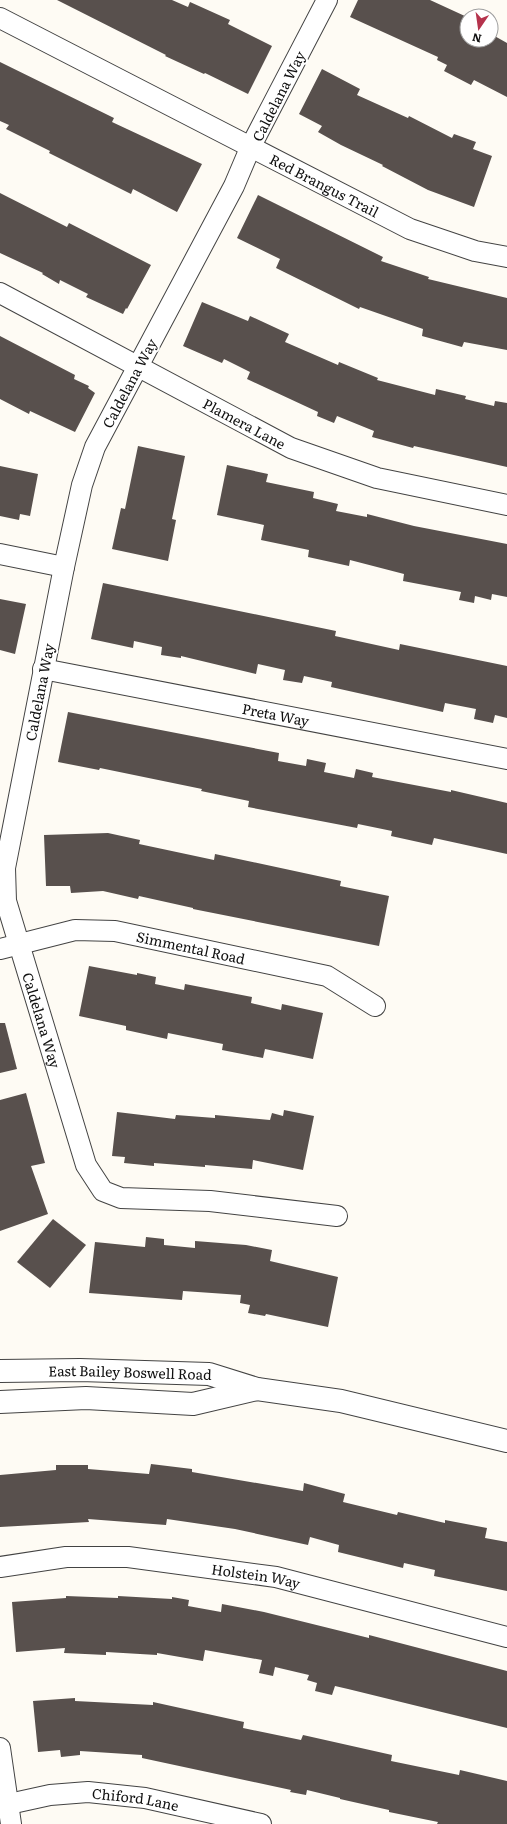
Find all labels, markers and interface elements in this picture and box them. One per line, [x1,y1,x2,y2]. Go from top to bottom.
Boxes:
north arrow [459,8,499,48]
text: N [470,30,483,48]
street label: Caldelana Way [247,47,310,145]
street label: Red Brangus Trail [266,149,383,222]
street label: Caldelana Way [97,334,161,431]
street label: Plamera Lane [200,393,289,453]
street label: Caldelana Way [20,641,58,742]
street label: Preta Way [240,698,312,731]
street label: Simmental Road [135,926,248,968]
street label: Caldelana Way [18,970,66,1071]
street label: East Bailey Boswell Road [48,1360,213,1384]
street label: Holstein Way [210,1558,304,1593]
street label: Chiford Lane [91,1782,181,1815]

